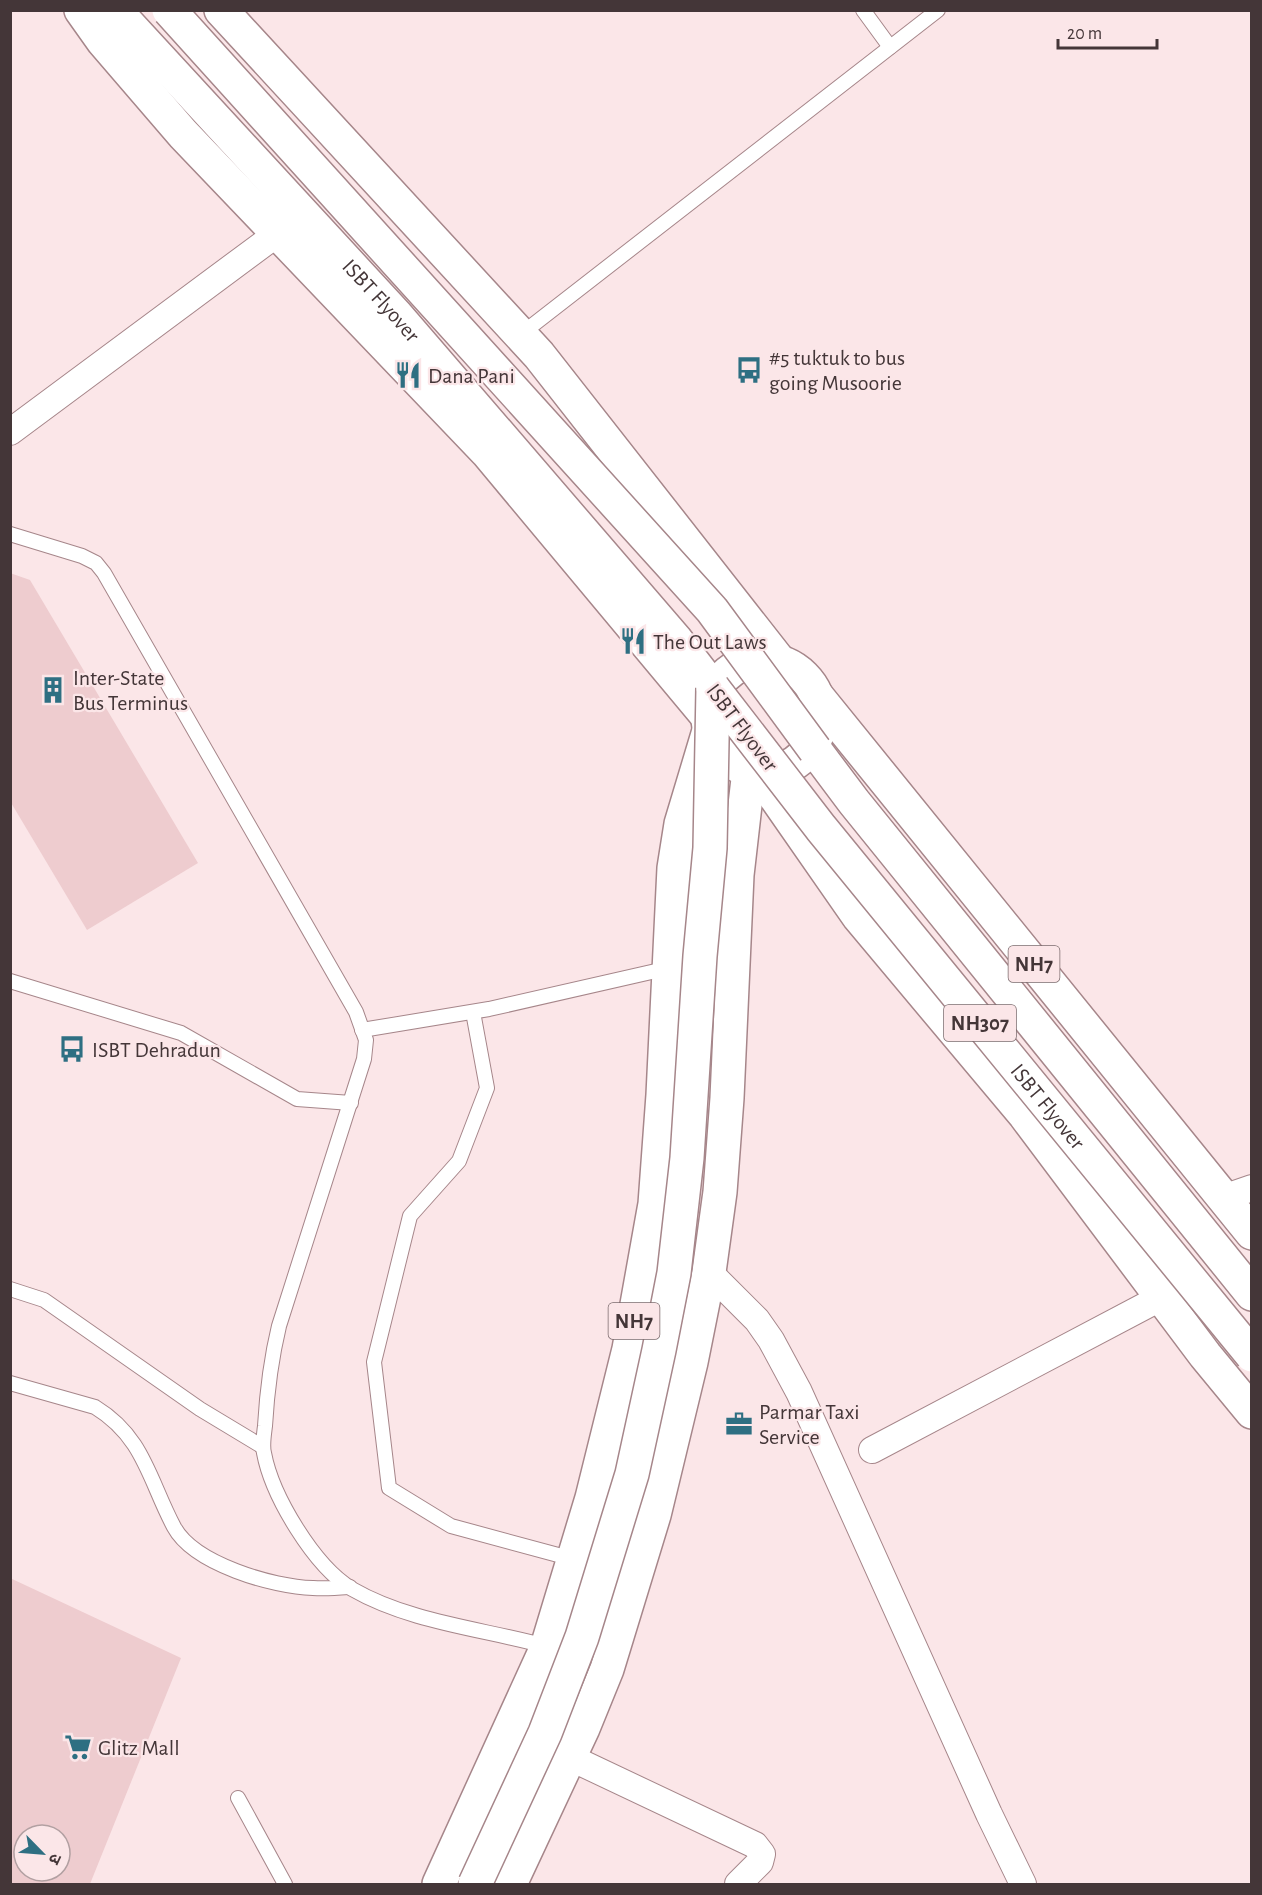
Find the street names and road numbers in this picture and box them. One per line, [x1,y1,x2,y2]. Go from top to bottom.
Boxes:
street label: ISBT Flyover [338,255,424,346]
street label: ISBT Flyover [702,680,782,775]
road number: NH7 [1008,946,1060,982]
road number: NH307 [944,1005,1016,1041]
street label: ISBT Flyover [1006,1060,1089,1154]
road number: NH7 [608,1303,660,1339]

